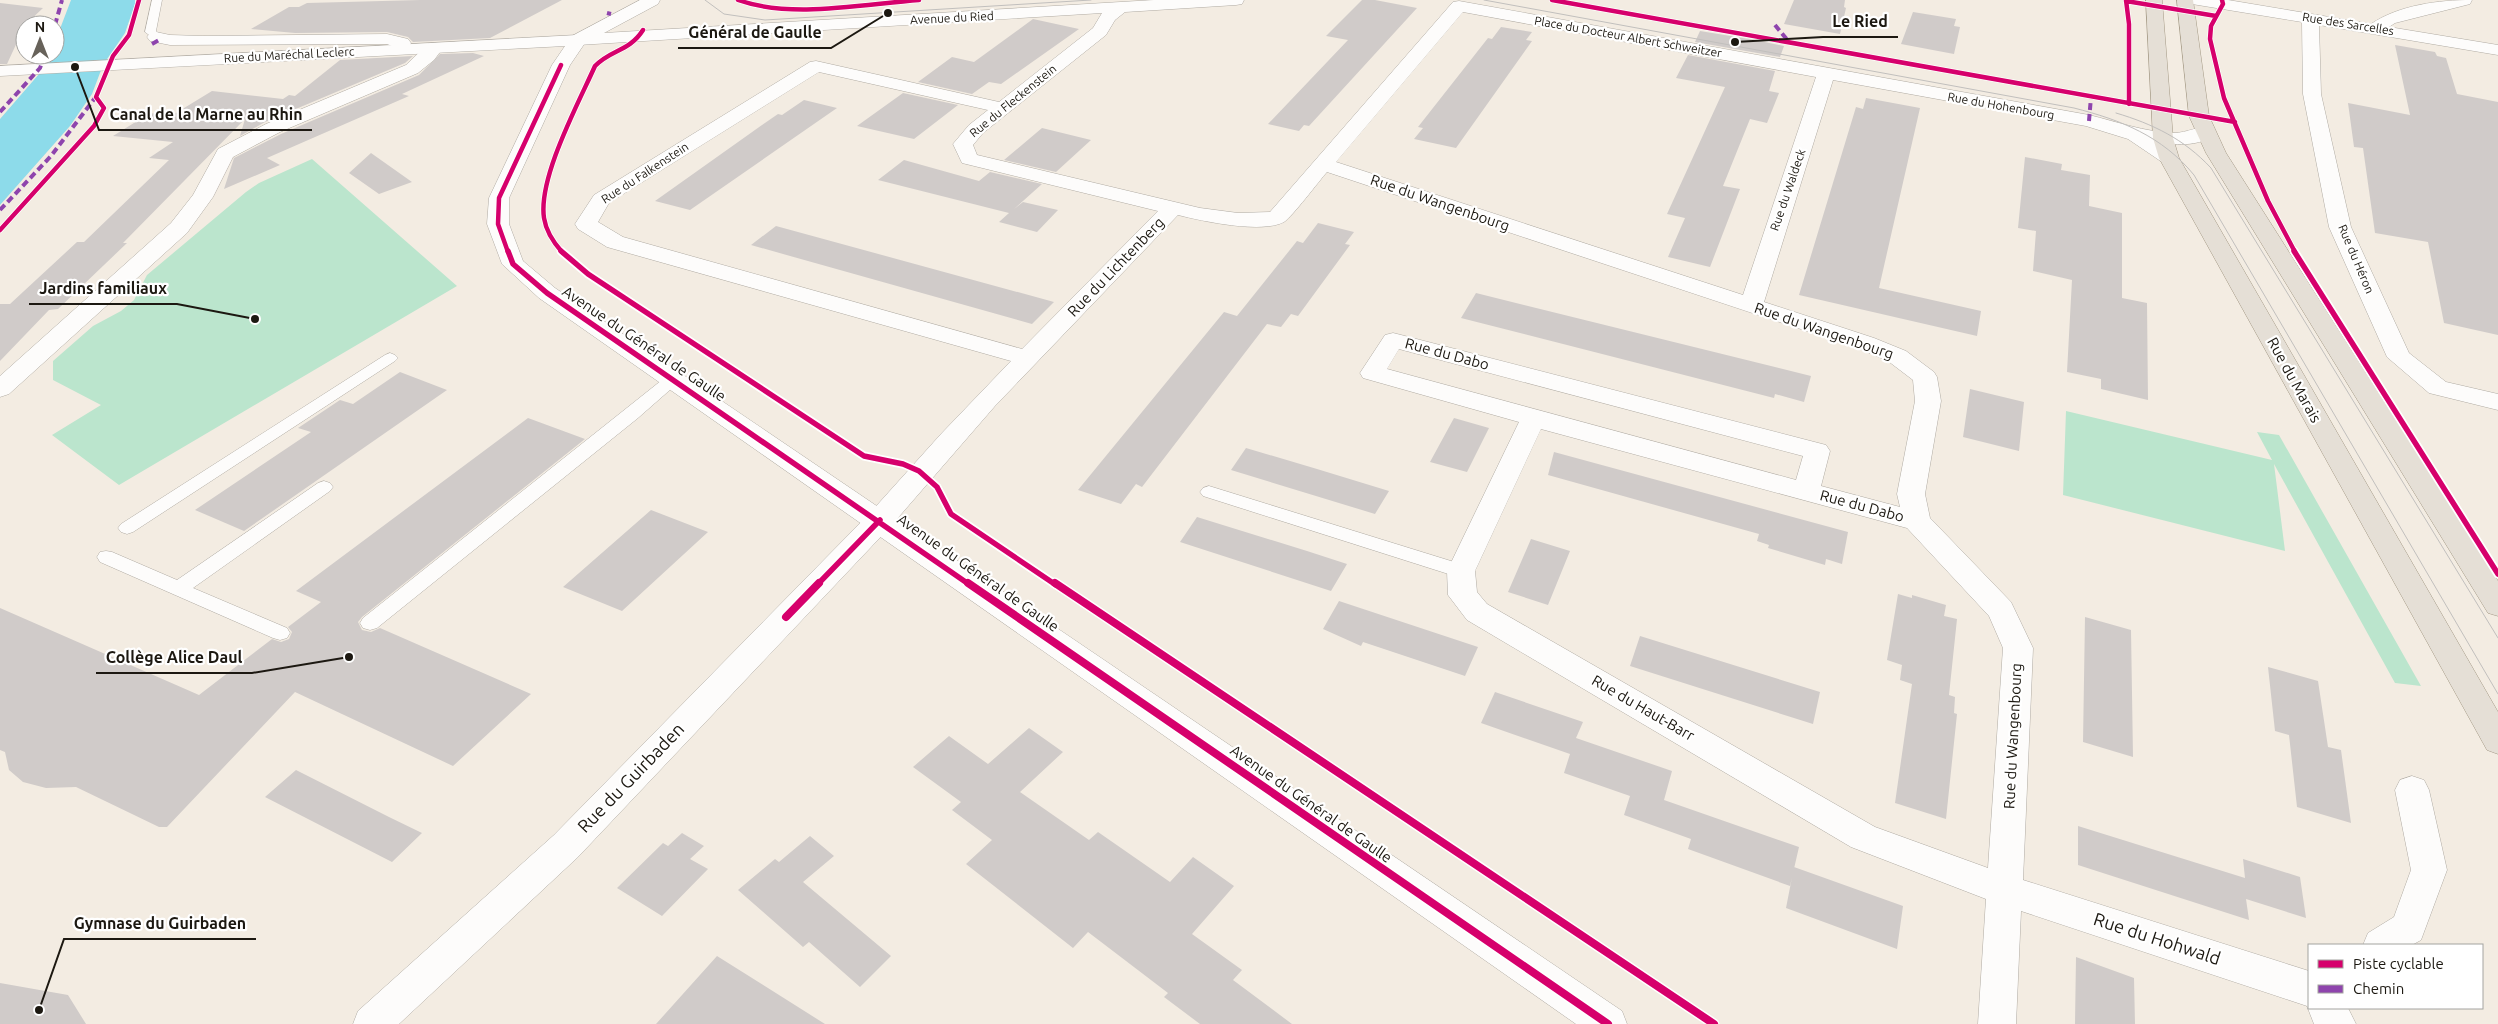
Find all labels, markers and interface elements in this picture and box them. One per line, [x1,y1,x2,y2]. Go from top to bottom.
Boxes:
callout: Le Ried [1823,6,1898,37]
street label: Avenue du Ried [910,9,994,26]
street label: Rue des Sarcelles [2301,10,2395,37]
text: Le Ried [1832,12,1888,30]
street label: Place du Docteur Albert Schweitzer [1533,14,1723,59]
north arrow [15,15,65,65]
callout: Général de Gaulle [678,17,831,48]
text: N [35,19,45,35]
text: Général de Gaulle [688,23,822,41]
street label: Rue du Maréchal Leclerc [223,45,355,64]
street label: Rue du Fleckenstein [967,62,1059,140]
street label: Rue du Hohenbourg [1947,90,2056,121]
callout: Canal de la Marne au Rhin [99,99,312,130]
text: Canal de la Marne au Rhin [109,105,303,123]
street label: Rue du Falkenstein [599,140,691,206]
street label: Rue du Waldeck [1767,147,1808,233]
street label: Rue du Wangenbourg [1368,171,1512,234]
street label: Rue du Lichtenberg [1064,214,1167,320]
street label: Rue du Héron [2336,222,2377,295]
callout: Jardins familiaux [29,273,177,304]
text: Jardins familiaux [39,279,167,297]
street label: Avenue du Général de Gaulle [559,282,729,405]
street label: Rue du Wangenbourg [1752,299,1896,362]
street label: Rue du Dabo [1403,334,1491,373]
street label: Rue du Marais [2264,334,2325,425]
street label: Rue du Dabo [1818,486,1906,525]
street label: Avenue du Général de Gaulle [894,510,1062,635]
callout: Collège Alice Daul [96,642,252,673]
text: Collège Alice Daul [106,648,243,666]
street label: Rue du Wangenbourg [2000,663,2025,809]
street label: Rue du Haut-Barr [1589,671,1698,744]
street label: Rue du Guirbaden [573,718,688,836]
street label: Avenue du Général de Gaulle [1227,741,1395,866]
callout: Gymnase du Guirbaden [64,908,256,939]
street label: Rue du Hohwald [2091,908,2223,968]
text: Gymnase du Guirbaden [74,914,246,932]
legend [2308,944,2483,1009]
text: Piste cyclable [2353,955,2444,972]
text: Chemin [2353,980,2404,997]

